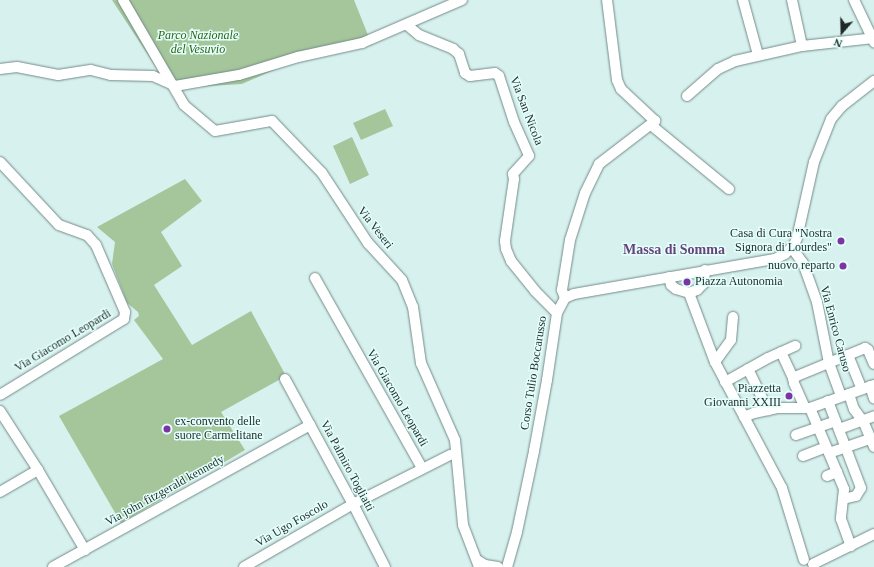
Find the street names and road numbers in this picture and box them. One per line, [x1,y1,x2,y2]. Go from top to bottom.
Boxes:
street label: Via San Nicola [506,75,546,147]
street label: Via Veseri [354,204,396,252]
street label: Via Enrico Caruso [817,284,853,374]
street label: Via Giacomo Leopardi [12,307,114,375]
street label: Corso Tulio Boccarusso [518,315,550,431]
street label: Via Giacomo Leopardi [363,347,431,449]
street label: Via Palmiro Togliatti [317,418,377,514]
street label: Via john fitzgerald kennedy [103,452,227,530]
street label: Via Ugo Foscolo [253,497,331,551]

